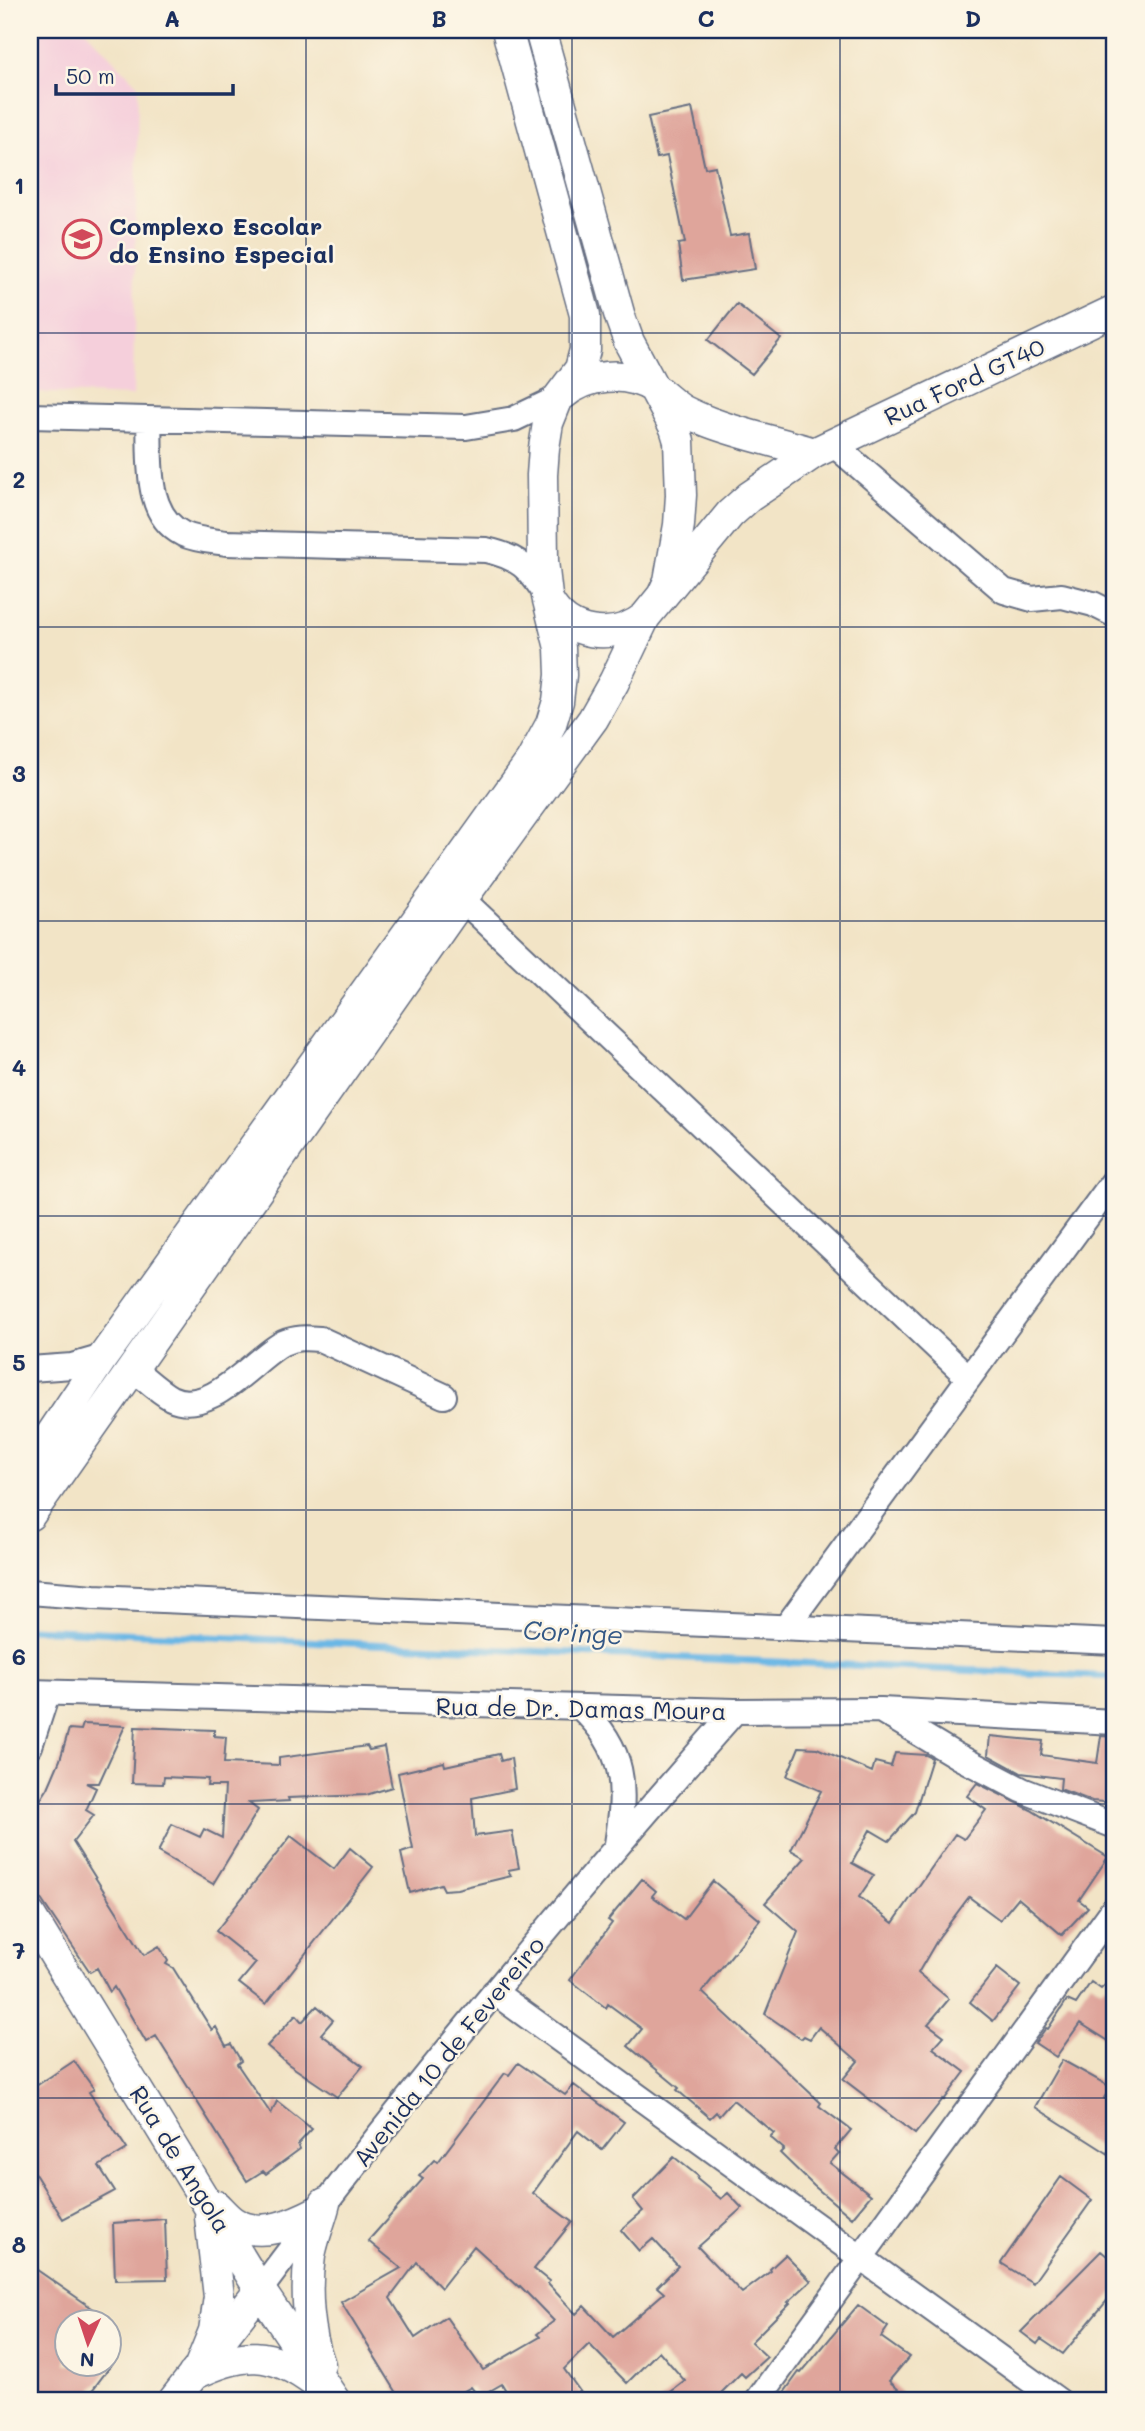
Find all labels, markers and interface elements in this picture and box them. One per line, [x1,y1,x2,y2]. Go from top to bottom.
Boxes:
text: A [164,3,180,33]
text: B [431,3,447,33]
text: C [697,3,715,33]
text: D [965,3,981,33]
scale bar [56,52,233,96]
text: 50 m [66,62,115,89]
text: 1 [14,170,24,200]
place label: Complexo Escolar do Ensino Especial [109,210,334,269]
school or university icon: Complexo Escolar do Ensino Especial [61,218,103,260]
street label: Rua Ford GT40 [879,330,1049,432]
text: 2 [13,464,25,494]
text: 3 [12,758,26,788]
text: 4 [12,1052,26,1082]
text: 5 [12,1347,26,1377]
water label: Coringe [522,1612,624,1652]
text: 6 [12,1641,26,1671]
street label: Rua de Dr. Damas Moura [435,1690,727,1726]
street label: Avenida 10 de Fevereiro [345,1930,551,2172]
text: 7 [13,1935,26,1965]
street label: Rua de Angola [123,2080,239,2238]
text: 8 [12,2229,26,2259]
north arrow [52,2308,122,2378]
text: N [79,2348,95,2373]

